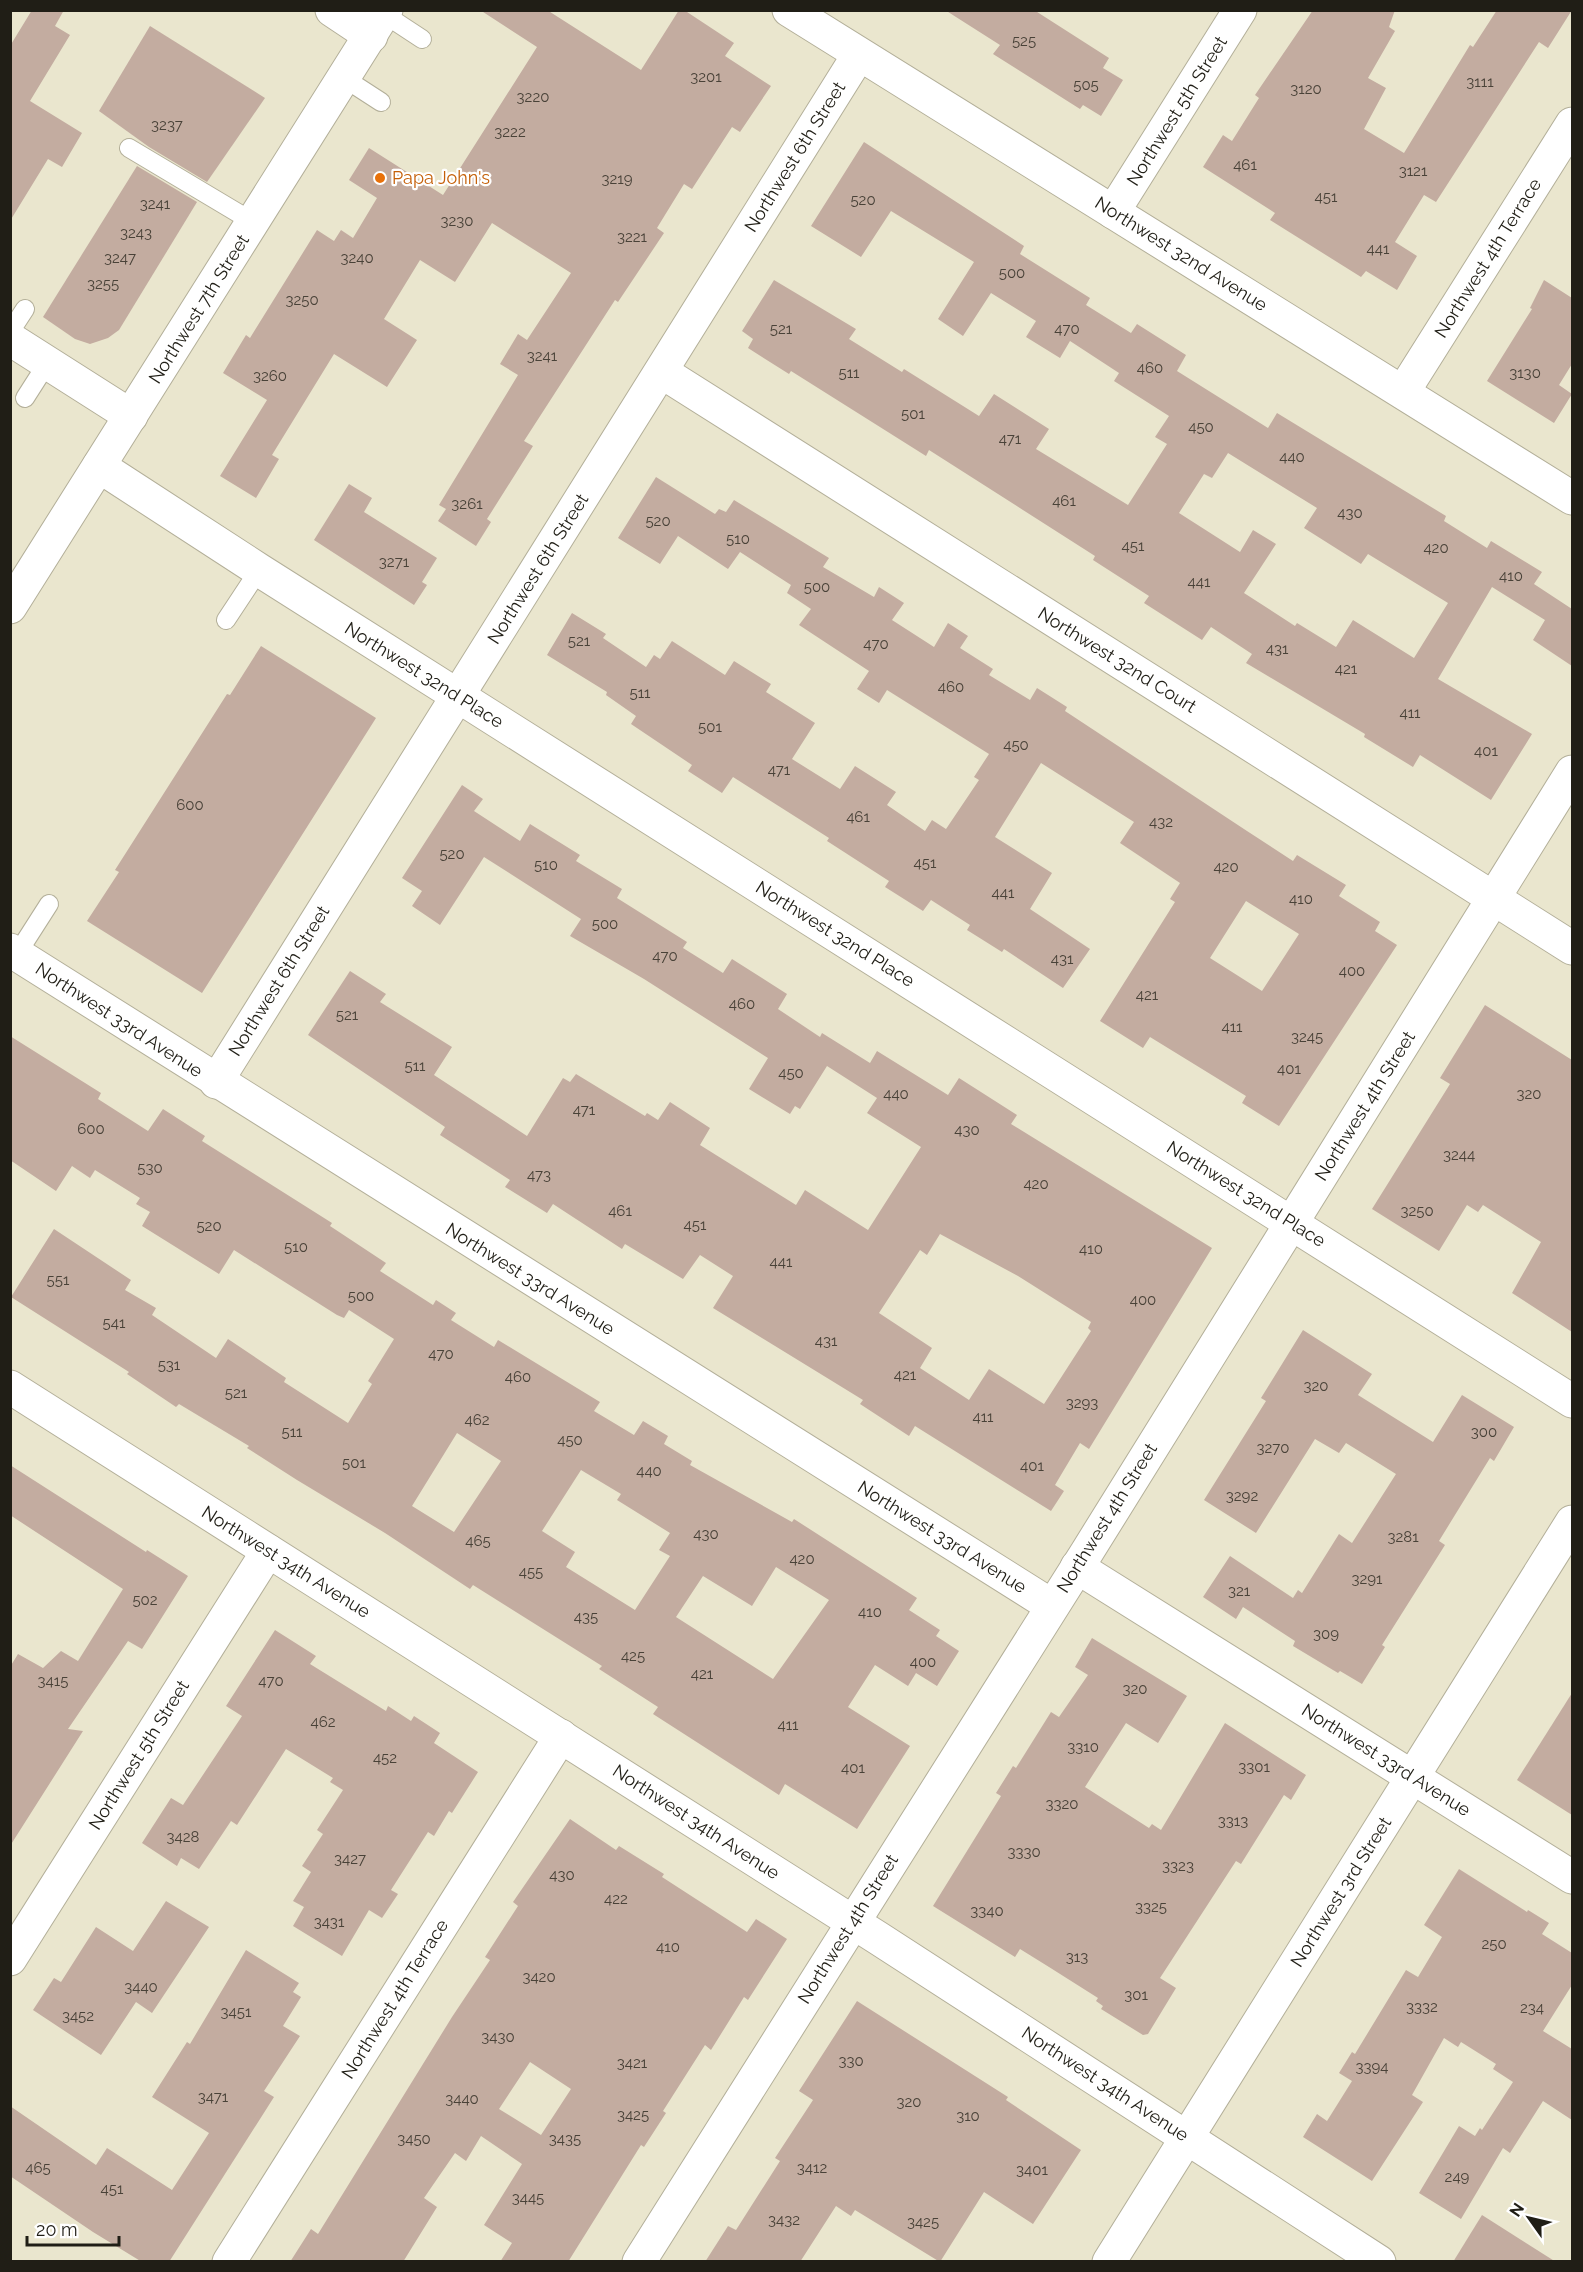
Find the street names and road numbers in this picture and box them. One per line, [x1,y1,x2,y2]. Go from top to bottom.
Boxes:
street label: Northwest 5th Street [1122,32,1231,189]
street label: Northwest 6th Street [740,78,849,236]
street label: Northwest 4th Terrace [1430,174,1545,341]
street label: Northwest 32nd Avenue [1091,192,1272,315]
street label: Northwest 7th Street [144,230,253,387]
street label: Northwest 6th Street [483,490,592,648]
street label: Northwest 32nd Court [1034,602,1200,717]
street label: Northwest 32nd Place [341,617,508,732]
street label: Northwest 32nd Place [752,876,919,991]
street label: Northwest 6th Street [224,902,333,1060]
street label: Northwest 33rd Avenue [32,958,207,1082]
street label: Northwest 4th Street [1310,1027,1419,1184]
street label: Northwest 32nd Place [1163,1136,1330,1251]
street label: Northwest 33rd Avenue [442,1218,619,1339]
street label: Northwest 4th Street [1052,1439,1161,1596]
street label: Northwest 33rd Avenue [854,1476,1031,1597]
street label: Northwest 34th Avenue [198,1501,375,1622]
street label: Northwest 5th Street [84,1676,193,1833]
street label: Northwest 33rd Avenue [1298,1699,1475,1820]
street label: Northwest 34th Avenue [609,1760,784,1884]
street label: Northwest 3rd Street [1286,1813,1395,1971]
street label: Northwest 4th Street [793,1850,902,2007]
street label: Northwest 4th Terrace [337,1915,452,2082]
street label: Northwest 34th Avenue [1018,2022,1193,2146]

